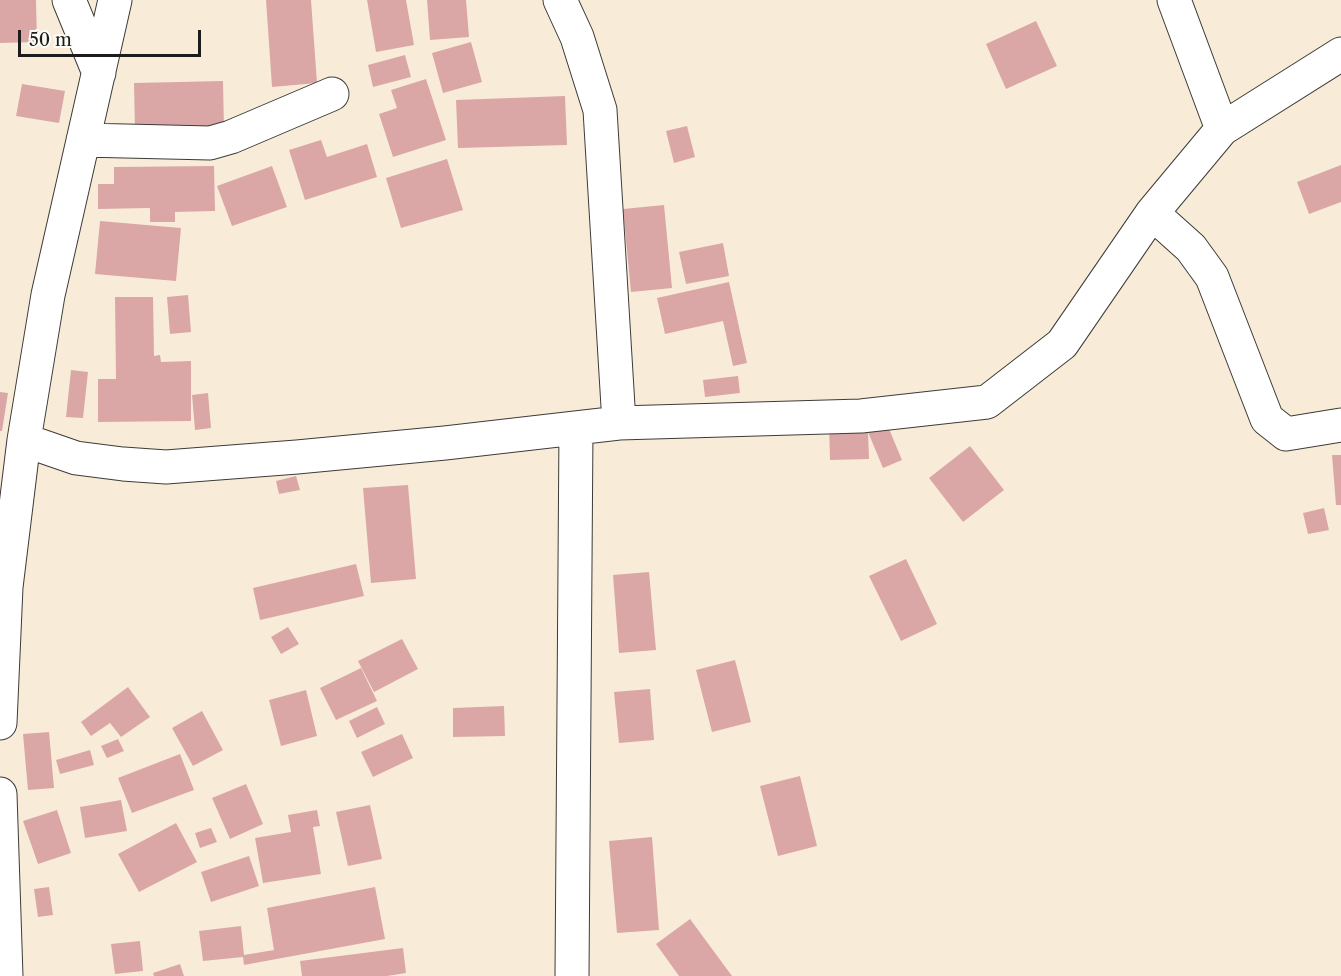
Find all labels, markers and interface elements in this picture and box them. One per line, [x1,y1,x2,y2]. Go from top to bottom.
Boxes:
scale bar [21,18,204,56]
text: 50 m [29,29,72,51]

